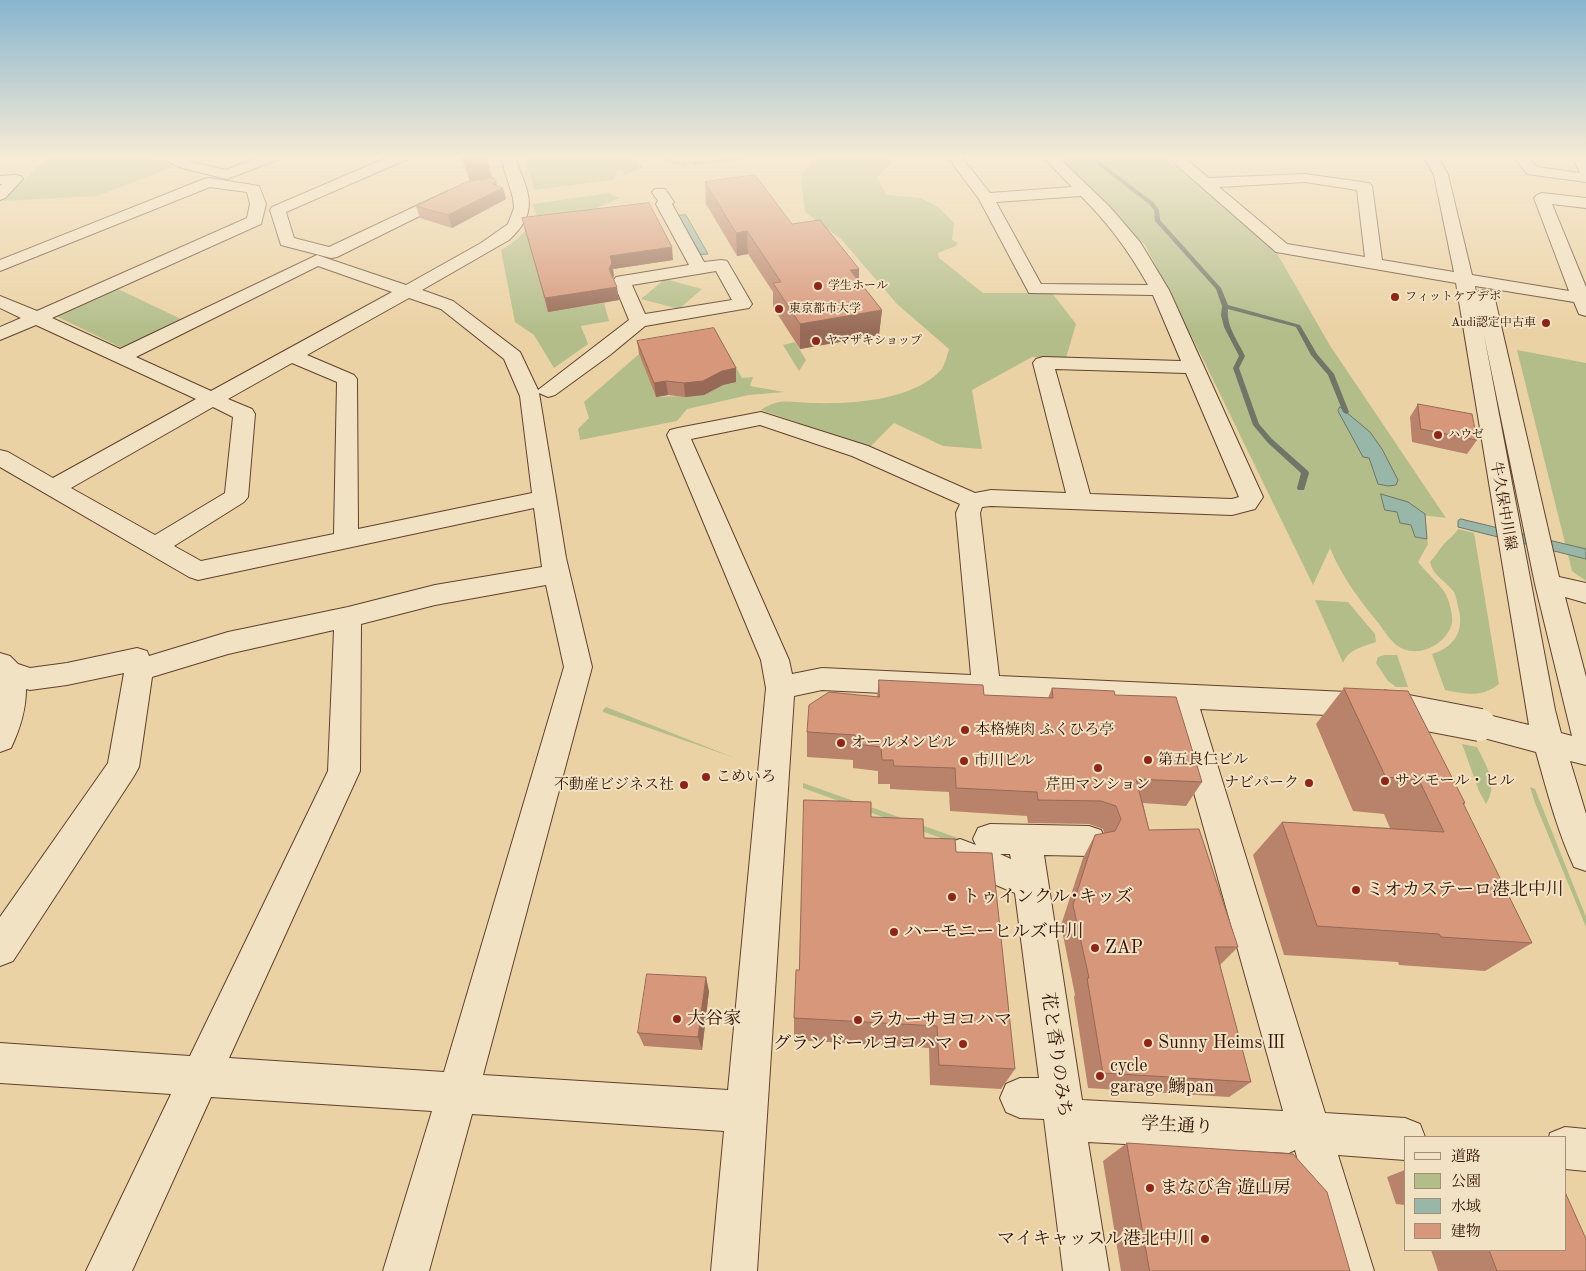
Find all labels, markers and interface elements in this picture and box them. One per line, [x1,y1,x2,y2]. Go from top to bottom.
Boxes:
place label: 学生ホール [828,279,888,293]
marker: 学生ホール [812,280,824,292]
place label: フィットケアデポ [1405,290,1501,304]
marker: フィットケアデポ [1389,291,1401,303]
place label: 東京都市大学 [789,302,861,316]
marker: 東京都市大学 [773,303,785,315]
place label: Audi認定中古車 [1451,316,1536,330]
marker: Audi認定中古車 [1540,317,1552,329]
place label: ヤマザキショップ [826,334,922,348]
marker: ヤマザキショップ [810,335,822,347]
place label: ハウゼ [1448,428,1484,442]
marker: ハウゼ [1432,429,1444,441]
street label: 牛久保中川線 [1486,460,1520,552]
place label: 本格焼肉 ふくひろ亭 [975,721,1114,739]
marker: 本格焼肉 ふくひろ亭 [959,724,971,736]
place label: オールメンビル [851,734,956,752]
marker: オールメンビル [835,737,847,749]
place label: 第五良仁ビル [1158,751,1248,769]
place label: 市川ビル [974,752,1034,770]
marker: 第五良仁ビル [1142,754,1154,766]
marker: 市川ビル [958,755,970,767]
marker: 芹田マンション [1092,762,1104,774]
place label: こめいろ [716,768,776,786]
marker: こめいろ [700,771,712,783]
place label: サンモール・ヒル [1395,772,1514,790]
place label: ナビパーク [1224,774,1299,792]
marker: サンモール・ヒル [1379,775,1391,787]
place label: 不動産ビジネス社 [554,776,674,794]
place label: 芹田マンション [1046,776,1150,794]
marker: ナビパーク [1303,777,1315,789]
marker: 不動産ビジネス社 [678,779,690,791]
place label: ミオカステーロ港北中川 [1366,879,1564,901]
marker: ミオカステーロ港北中川 [1350,884,1362,896]
place label: トゥインクル･キッズ [962,886,1133,908]
marker: トゥインクル･キッズ [946,891,958,903]
place label: ハーモニーヒルズ中川 [904,921,1084,943]
marker: ハーモニーヒルズ中川 [888,926,900,938]
place label: ZAP [1105,937,1143,959]
marker: ZAP [1089,942,1101,954]
street label: 花と香りのみち [1037,991,1075,1119]
place label: 大谷家 [687,1008,741,1030]
place label: ラカーサヨコハマ [868,1009,1012,1031]
marker: 大谷家 [671,1013,683,1025]
marker: ラカーサヨコハマ [852,1014,864,1026]
place label: Sunny Heims Ⅲ [1158,1032,1285,1054]
place label: グランドールヨコハマ [773,1033,953,1055]
marker: Sunny Heims Ⅲ [1142,1037,1154,1049]
marker: グランドールヨコハマ [957,1038,969,1050]
place label: cycle garage 鰯pan [1110,1055,1214,1098]
marker: cycle garage 鰯pan [1094,1070,1106,1082]
street label: 学生通り [1140,1113,1214,1139]
legend [1404,1136,1566,1251]
text: 道路 [1451,1150,1481,1165]
text: 公園 [1451,1175,1481,1190]
place label: まなび舎 遊山房 [1160,1177,1291,1199]
marker: まなび舎 遊山房 [1144,1182,1156,1194]
text: 水域 [1451,1200,1481,1215]
text: 建物 [1451,1225,1481,1240]
place label: マイキャッスル港北中川 [997,1228,1195,1250]
marker: マイキャッスル港北中川 [1199,1233,1211,1245]

